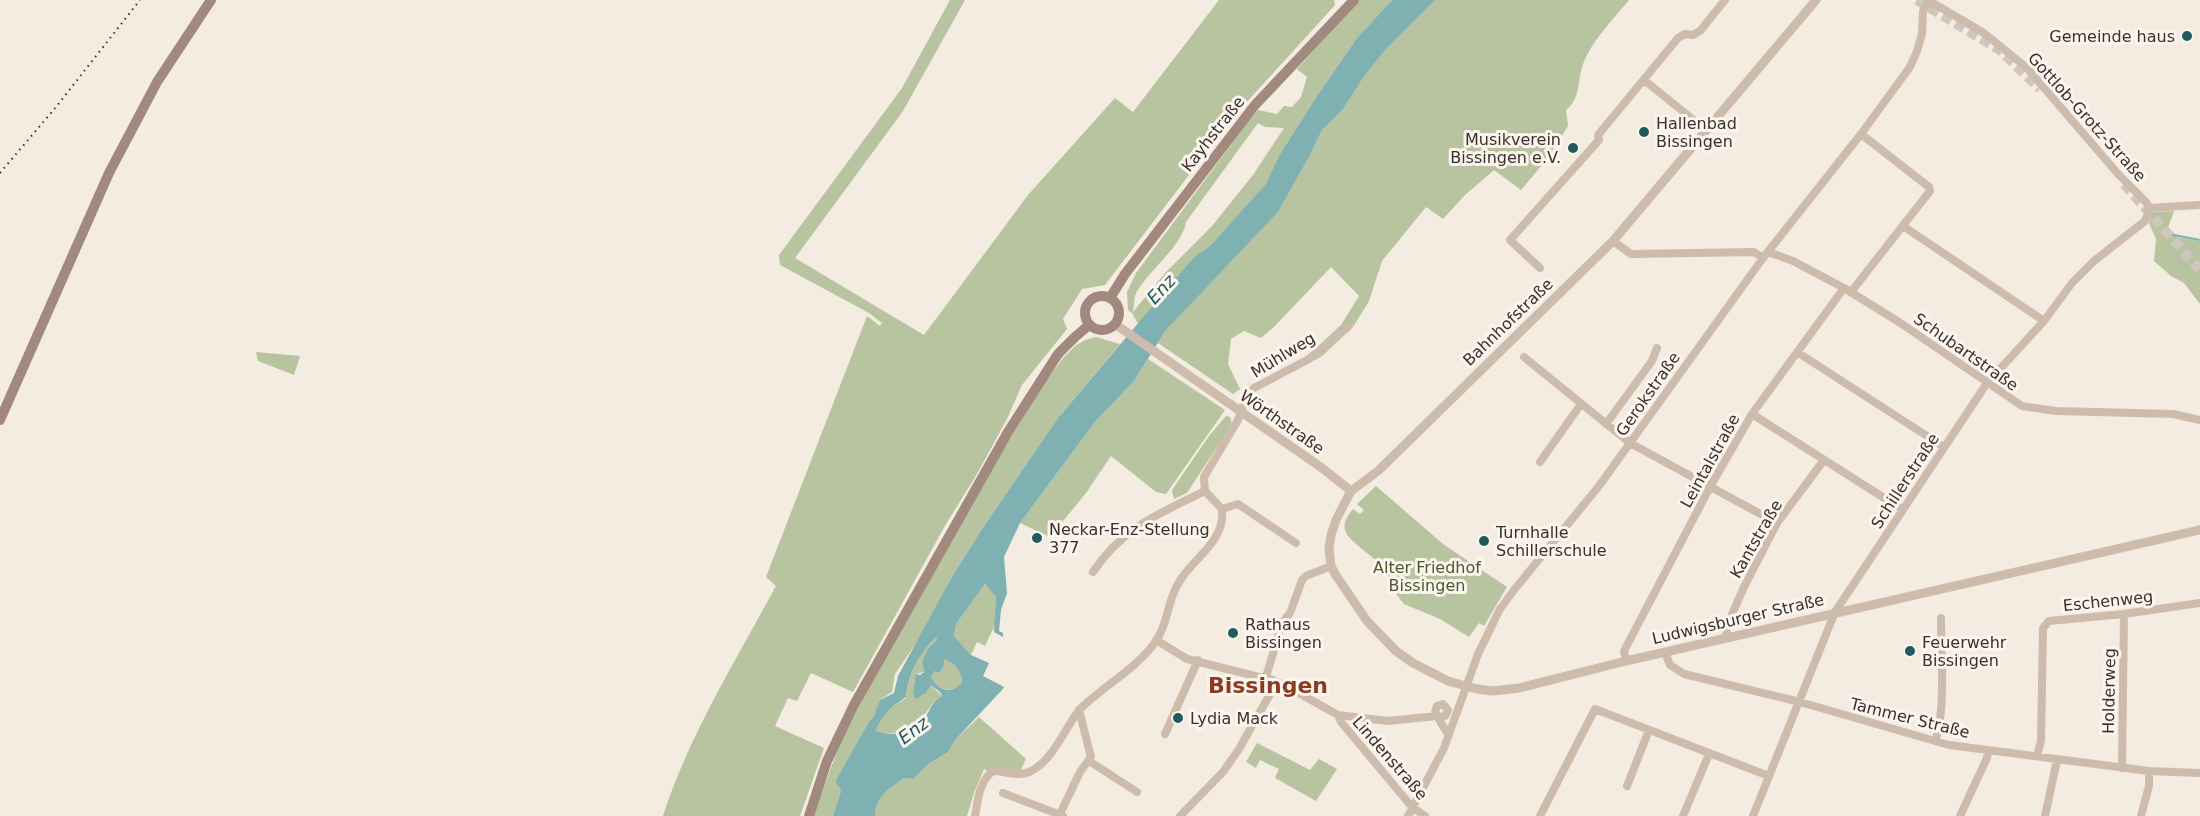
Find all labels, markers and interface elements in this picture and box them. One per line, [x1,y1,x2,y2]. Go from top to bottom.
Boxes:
place label: Gemeinde haus [2049,27,2175,46]
marker: Gemeinde haus [2180,29,2194,43]
street label: Gottlob-Grotz-Straße [2024,49,2150,185]
street label: Kayhstraße [1178,92,1248,176]
place label: Hallenbad Bissingen [1656,114,1737,151]
marker: Hallenbad Bissingen [1637,125,1651,139]
place label: Musikverein Bissingen e.V. [1450,130,1561,167]
marker: Musikverein Bissingen e.V. [1566,141,1580,155]
water label: Enz [1142,270,1180,308]
street label: Bahnhofstraße [1459,274,1557,370]
street label: Schubartstraße [1910,309,2022,395]
street label: Mühlweg [1247,328,1319,382]
street label: Gerokstraße [1612,348,1684,440]
street label: Wörthstraße [1236,386,1328,458]
street label: Leintalstraße [1676,411,1744,511]
street label: Schillerstraße [1867,430,1943,532]
street label: Kantstraße [1726,496,1786,582]
place label: Neckar-Enz-Stellung 377 [1049,520,1210,557]
place label: Turnhalle Schillerschule [1495,523,1607,560]
marker: Neckar-Enz-Stellung 377 [1030,531,1044,545]
marker: Turnhalle Schillerschule [1477,534,1491,548]
park label: Alter Friedhof Bissingen [1373,558,1481,595]
street label: Eschenweg [2062,587,2154,615]
street label: Ludwigsburger Straße [1650,590,1826,648]
place label: Rathaus Bissingen [1245,615,1322,652]
marker: Rathaus Bissingen [1226,626,1240,640]
place label: Feuerwehr Bissingen [1922,633,2007,670]
marker: Feuerwehr Bissingen [1903,644,1917,658]
street label: Holderweg [2099,648,2119,734]
district label: Bissingen [1208,673,1328,698]
street label: Tammer Straße [1847,694,1972,742]
place label: Lydia Mack [1190,709,1279,728]
marker: Lydia Mack [1171,711,1185,725]
water label: Enz [894,712,933,748]
street label: Lindenstraße [1349,712,1431,804]

